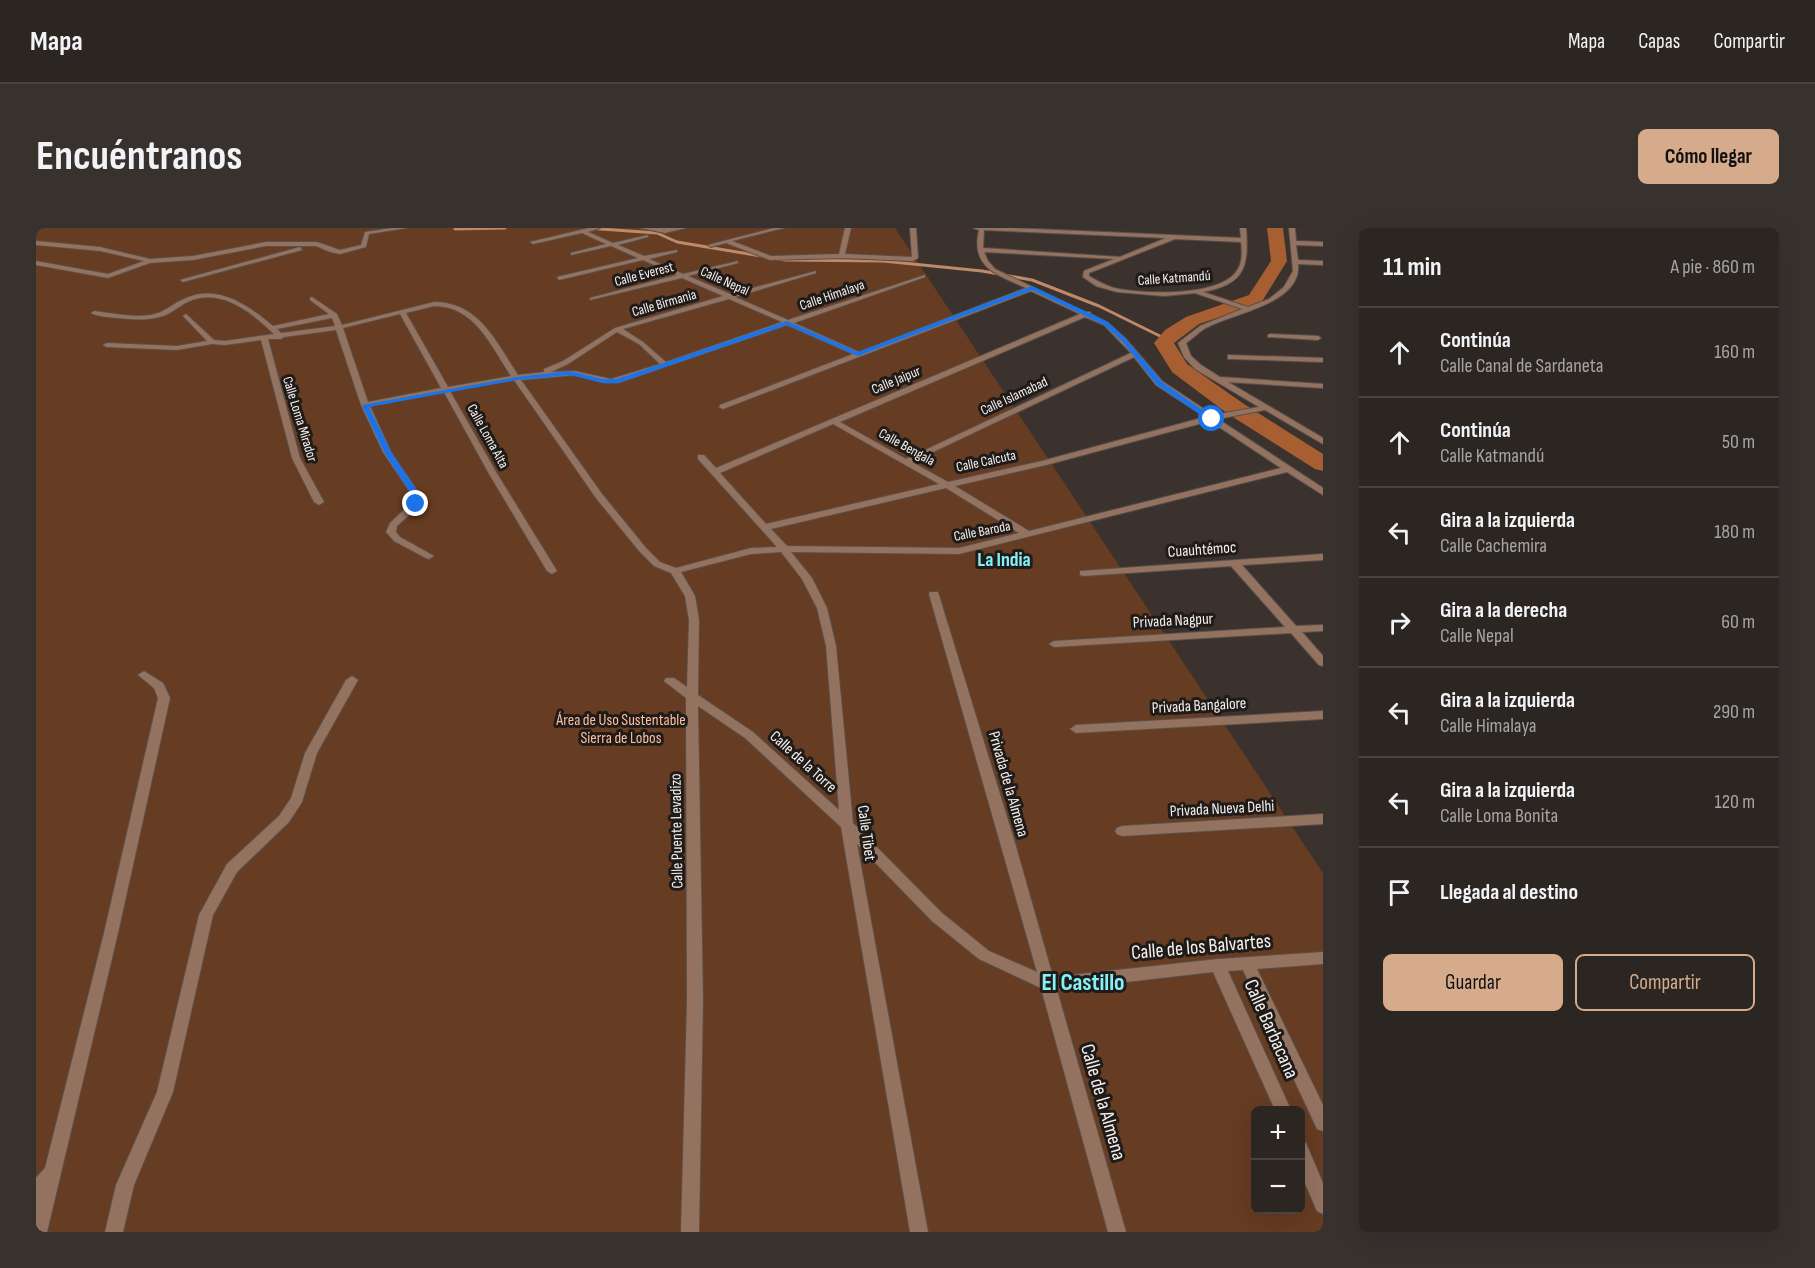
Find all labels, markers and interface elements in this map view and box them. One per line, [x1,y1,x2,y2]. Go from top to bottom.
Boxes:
text: Mapa [30,25,83,58]
text: Mapa [1568,29,1605,54]
text: Capas [1638,29,1680,54]
text: Compartir [1713,29,1785,54]
button: Cómo llegar [1638,129,1779,184]
text: Encuéntranos [36,131,242,182]
text: 11 min [1383,252,1442,283]
text: A pie · 860 m [1670,255,1755,279]
street label: Calle Everest [613,258,675,290]
street label: Calle Nepal [698,263,752,299]
street label: Calle Katmandú [1137,267,1211,289]
street label: Calle Himalaya [797,276,867,314]
street label: Calle Birmania [630,286,698,320]
text: Continúa [1440,327,1511,354]
icon: ahead [1383,336,1416,369]
text: 160 m [1714,340,1755,364]
text: Calle Canal de Sardaneta [1440,354,1603,378]
street label: Calle Jaipur [869,362,923,398]
street label: Calle Islamabad [978,373,1050,419]
street label: Calle Loma Mirador [279,374,321,464]
street label: Calle Loma Alta [463,401,513,471]
route start [1198,405,1224,431]
text: Continúa [1440,417,1511,444]
street label: Calle Bengala [876,425,938,469]
icon: ahead [1383,426,1416,459]
text: 50 m [1722,430,1755,454]
text: Calle Katmandú [1440,444,1544,468]
street label: Calle Calcuta [955,446,1017,476]
route end [402,490,428,516]
text: Gira a la izquierda [1440,507,1575,534]
icon: left [1383,516,1416,549]
street label: Calle Baroda [952,517,1012,545]
text: 180 m [1714,520,1755,544]
text: Calle Cachemira [1440,534,1547,558]
street label: Cuauhtémoc [1167,538,1237,562]
district label: La India [977,548,1031,572]
text: Gira a la derecha [1440,597,1567,624]
icon: right [1383,606,1416,639]
street label: Privada Nagpur [1132,609,1214,633]
text: 60 m [1721,610,1755,634]
text: Calle Nepal [1440,624,1514,648]
text: Gira a la izquierda [1440,687,1575,714]
street label: Privada Bangalore [1151,694,1247,718]
icon: left [1383,696,1416,729]
text: 290 m [1713,700,1755,724]
park label: Área de Uso Sustentable Sierra de Lobos [555,711,686,748]
text: Calle Himalaya [1440,714,1537,738]
street label: Calle de la Torre [766,727,840,797]
street label: Privada de la Almena [984,729,1032,839]
street label: Calle Puente Levadizo [666,773,688,889]
text: Gira a la izquierda [1440,777,1575,804]
icon: left [1383,786,1416,819]
text: 120 m [1715,790,1755,814]
street label: Privada Nueva Delhi [1169,797,1275,821]
street label: Calle Tibet [853,804,879,862]
text: Calle Loma Bonita [1440,804,1558,828]
icon: arrive [1383,876,1416,909]
text: Llegada al destino [1440,879,1578,906]
street label: Calle de los Balvartes [1130,929,1272,965]
button: Guardar [1383,954,1563,1011]
button: Compartir [1575,954,1755,1011]
district label: El Castillo [1041,968,1125,997]
street label: Calle Barbacana [1239,976,1303,1082]
street label: Calle de la Almena [1075,1041,1131,1163]
map controls [1251,1106,1305,1214]
button: + [1251,1106,1305,1160]
button: − [1251,1160,1305,1214]

